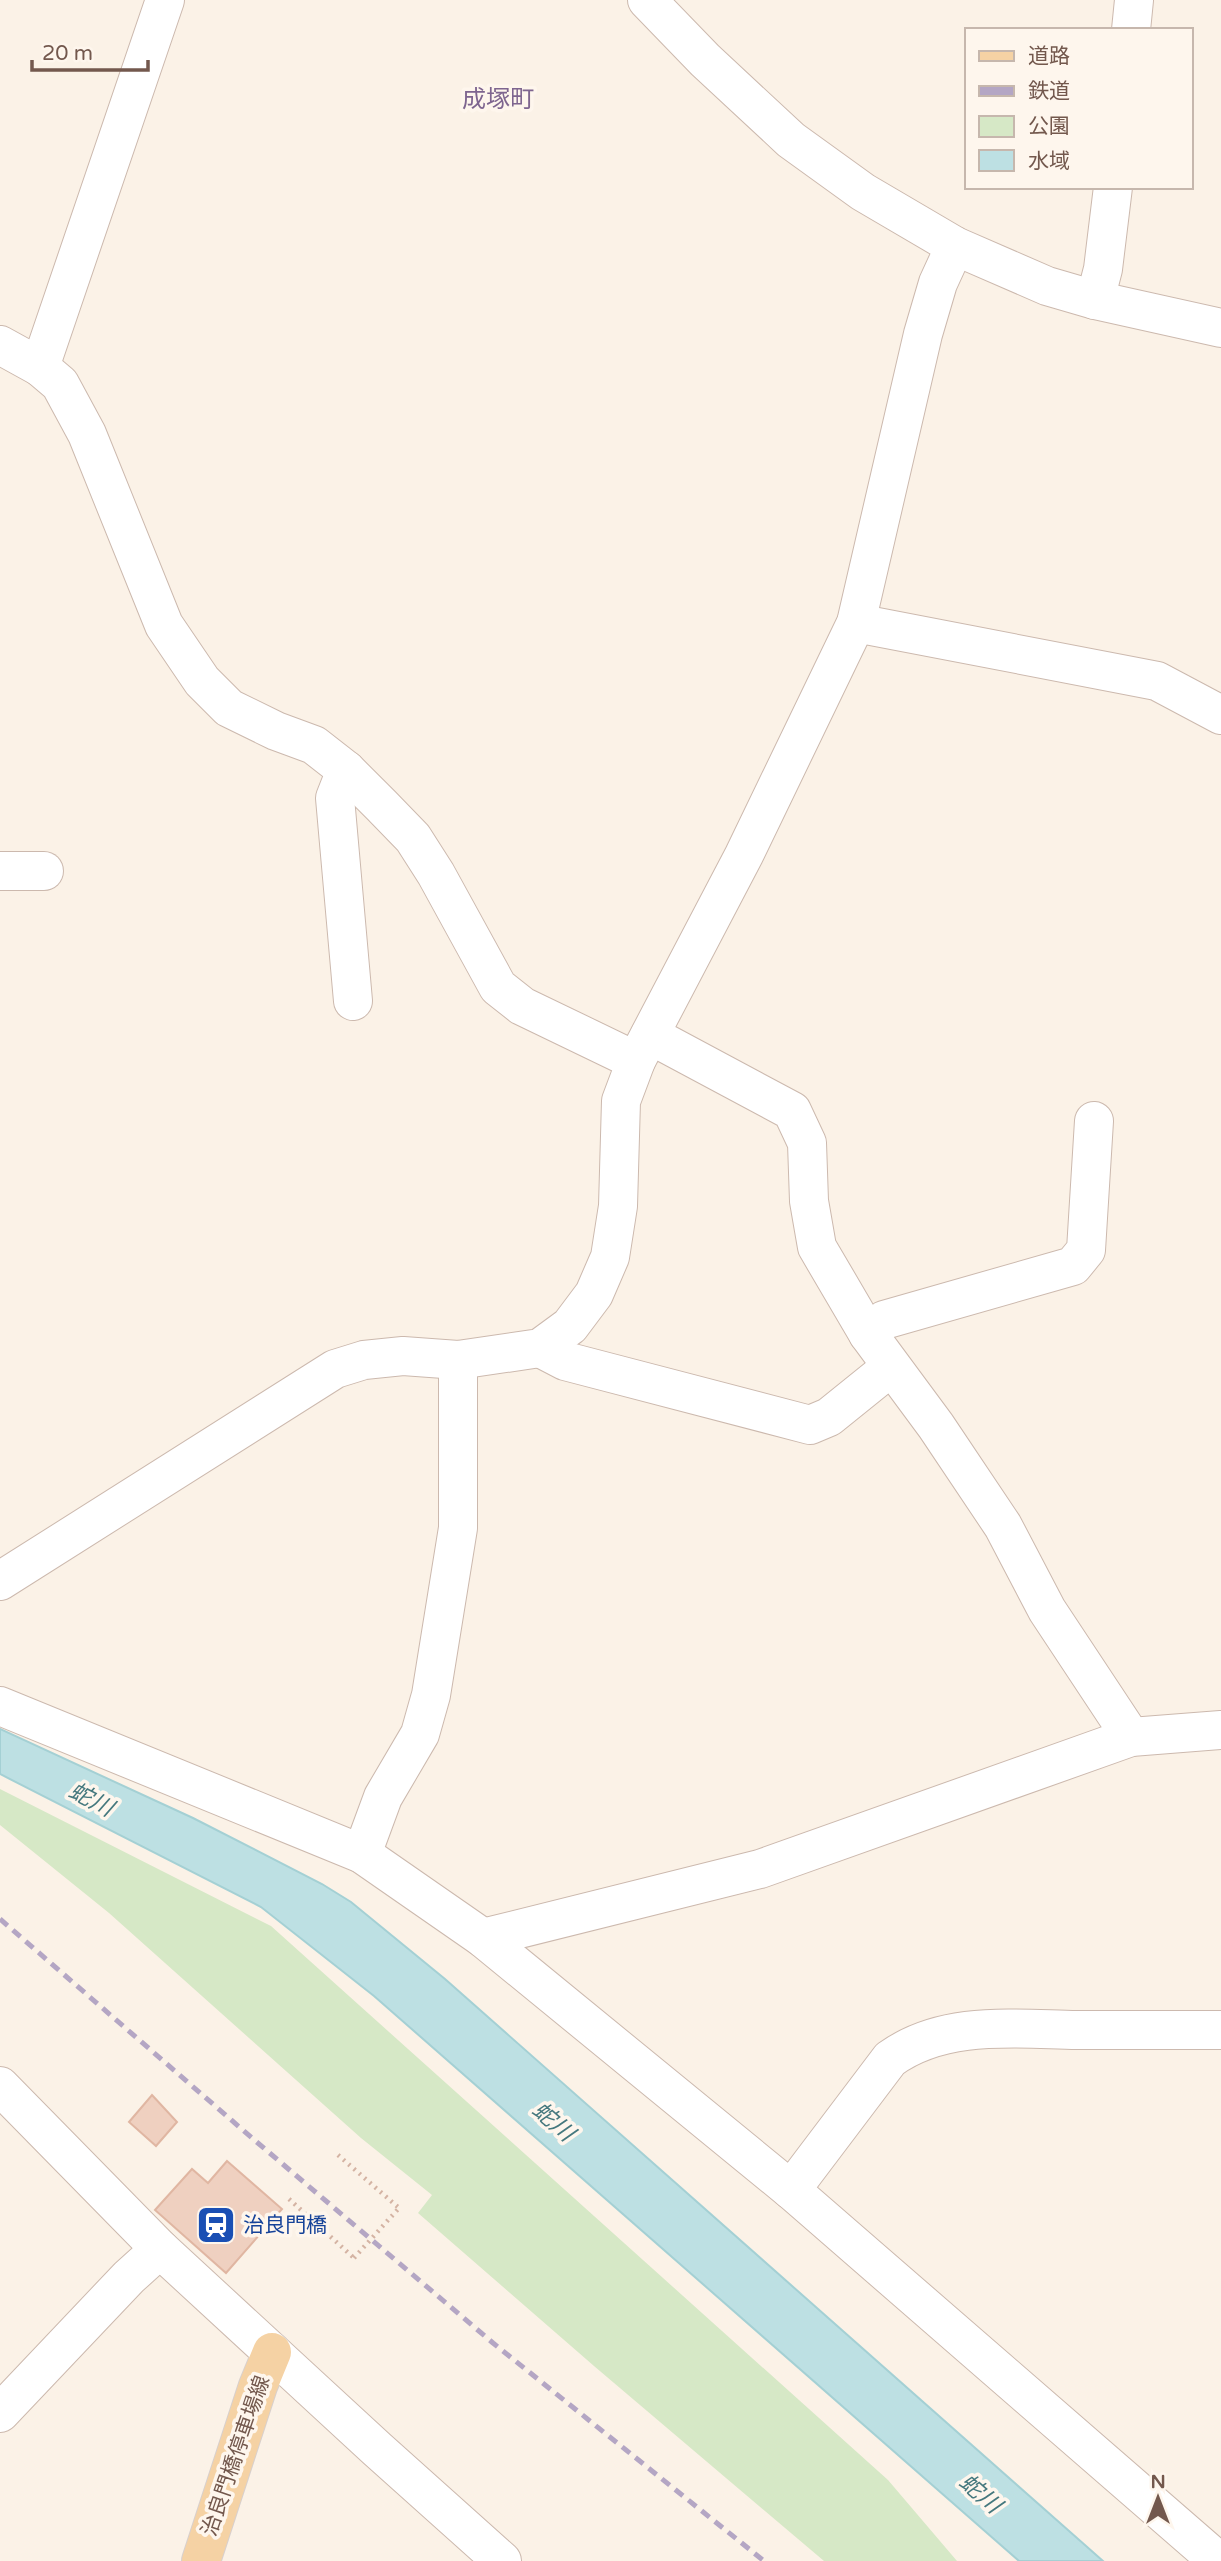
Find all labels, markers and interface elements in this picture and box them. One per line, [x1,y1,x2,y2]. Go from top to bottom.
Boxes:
scale bar [32,28,147,72]
legend [965,28,1193,189]
text: 20 m [42,41,93,66]
text: 道路 [1028,44,1070,69]
text: 鉄道 [1028,79,1070,104]
district label: 成塚町 [462,85,534,114]
text: 公園 [1028,114,1070,139]
text: 水域 [1028,149,1070,174]
water label: 蛇川 [64,1777,121,1824]
water label: 蛇川 [526,2096,582,2150]
station icon: 治良門橋 [195,2204,237,2246]
place label: 治良門橋 [243,2213,327,2238]
street label: 治良門橋停車場線 [197,2373,275,2539]
north arrow [1123,2463,1193,2533]
water label: 蛇川 [953,2468,1009,2522]
text: N [1150,2471,1166,2493]

